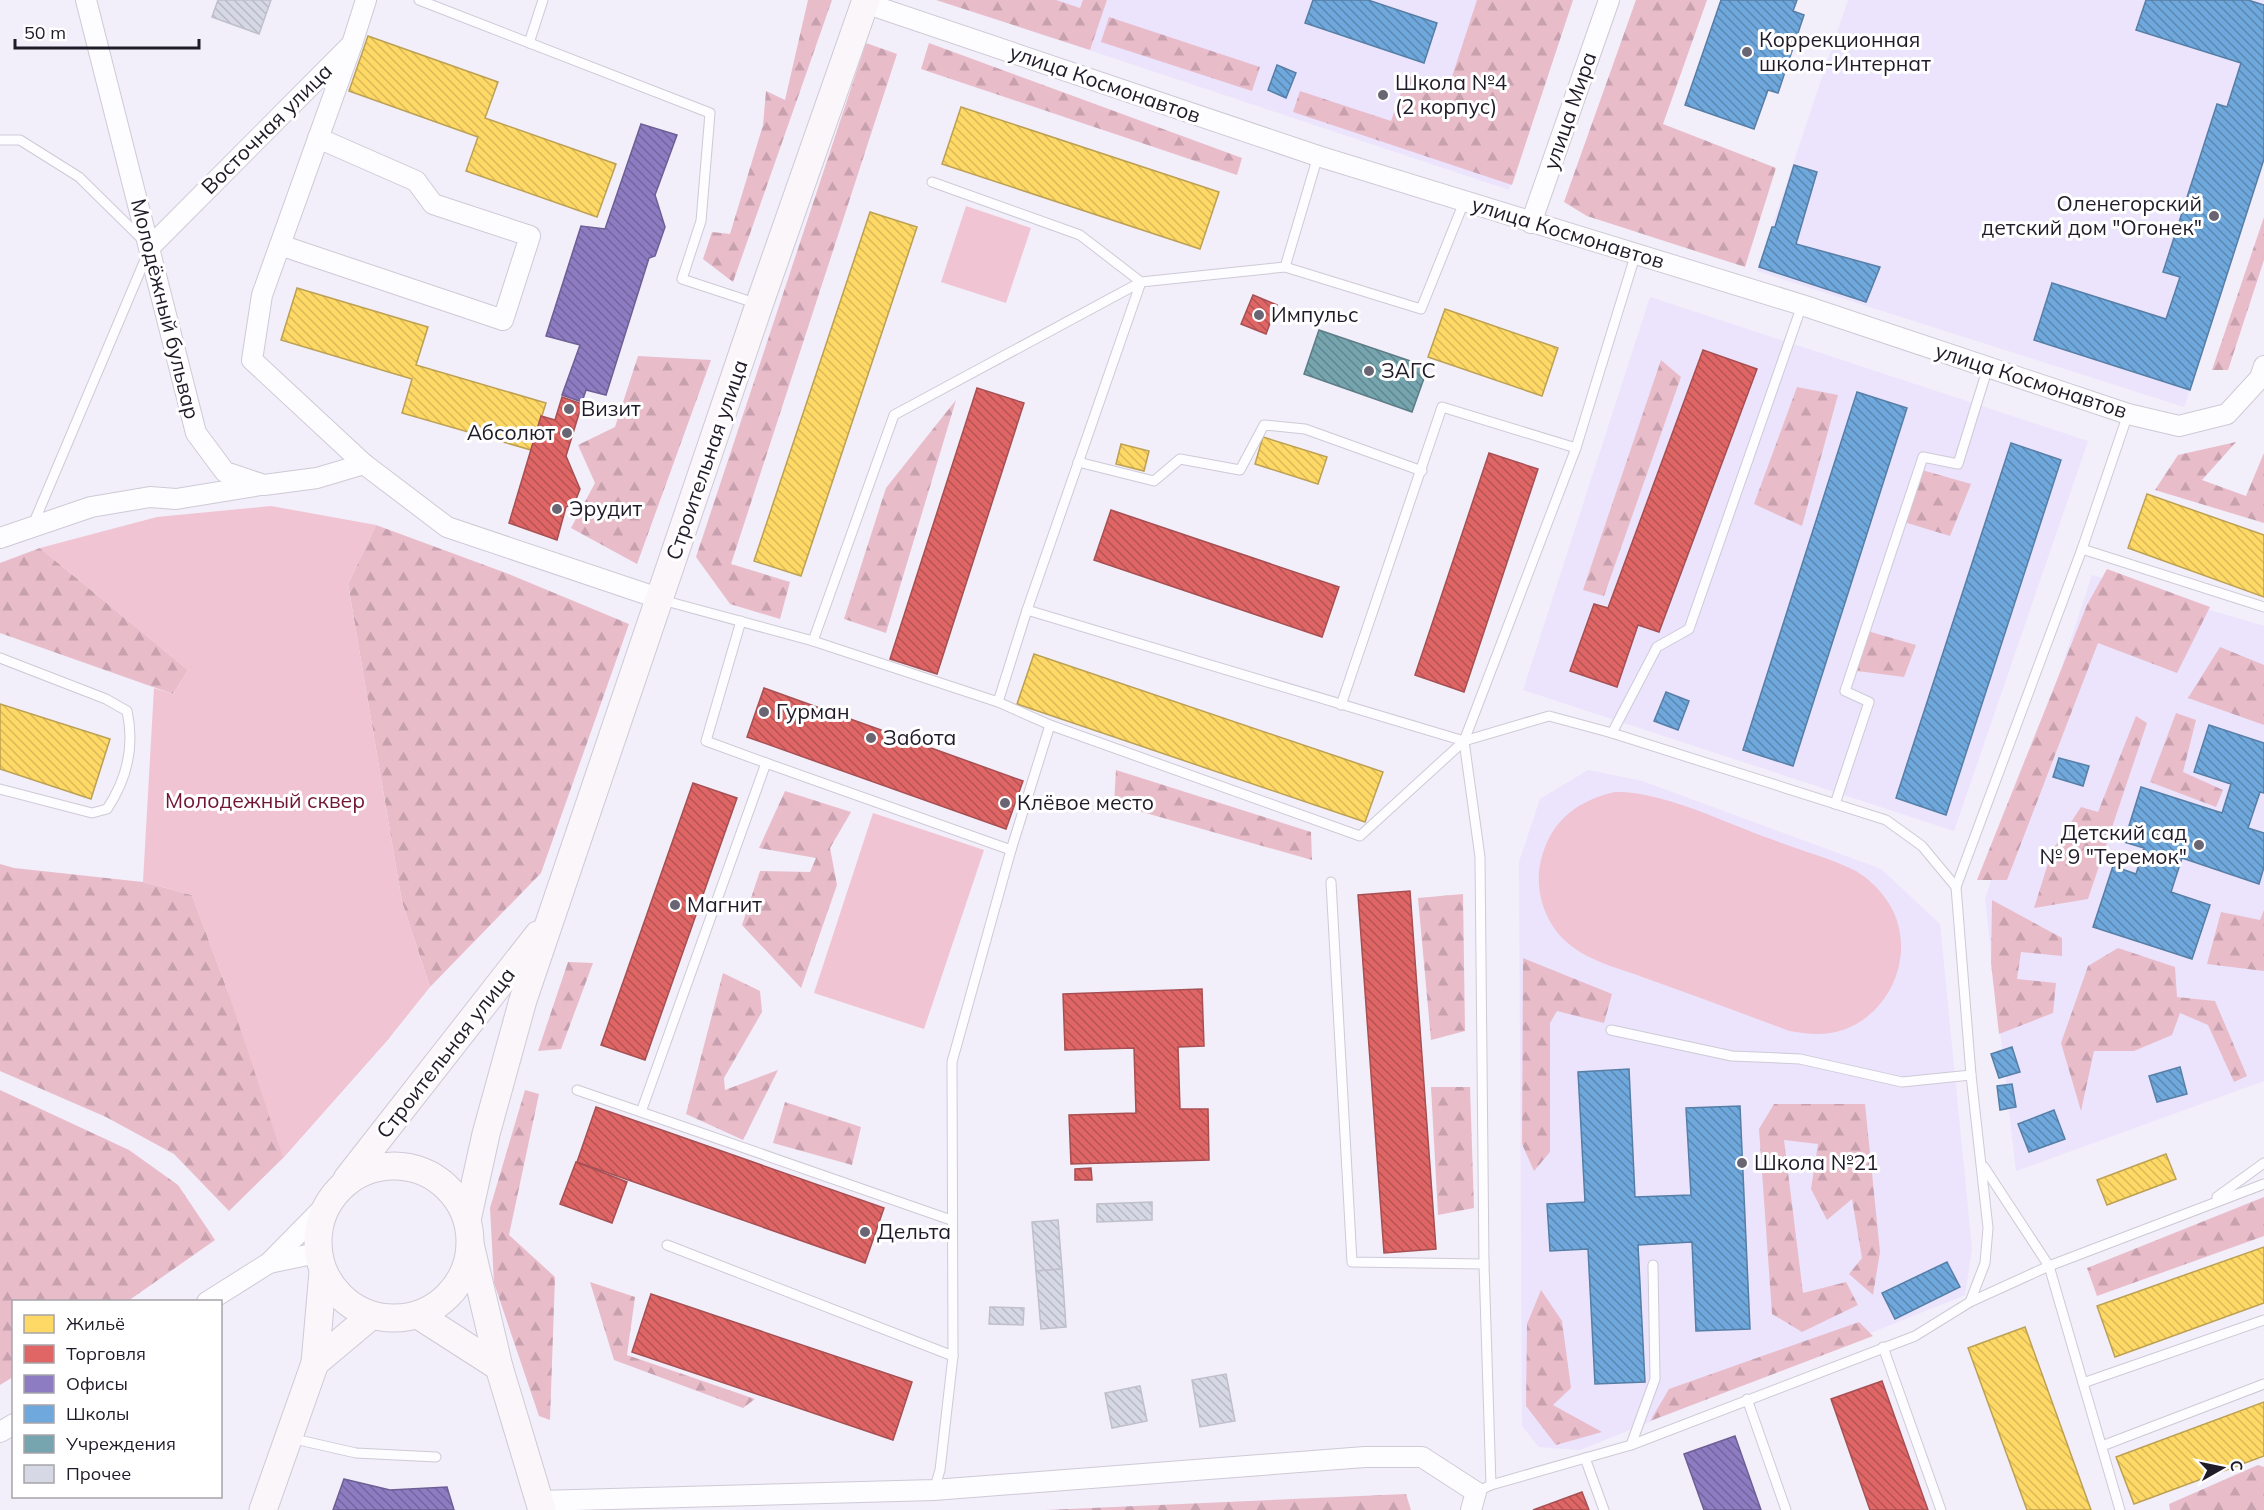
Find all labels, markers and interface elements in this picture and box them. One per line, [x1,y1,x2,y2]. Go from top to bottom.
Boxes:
scale bar [15,12,200,50]
text: 50 m [24,21,66,44]
place label: Коррекционная школа-Интернат [1759,26,1931,76]
street label: улица Космонавтов [1006,38,1204,128]
marker: Коррекционная школа-Интернат [1740,45,1754,59]
street label: улица Мира [1537,48,1601,173]
street label: Восточная улица [196,58,337,199]
place label: Школа №4 (2 корпус) [1395,69,1507,119]
marker: Школа №4 (2 корпус) [1376,88,1390,102]
street label: улица Космонавтов [1469,190,1668,274]
place label: Оленегорский детский дом "Огонек" [1981,190,2202,240]
street label: Молодёжный бульвар [126,196,206,422]
marker: Оленегорский детский дом "Огонек" [2207,209,2221,223]
place label: Импульс [1271,301,1359,327]
marker: Импульс [1252,308,1266,322]
street label: улица Космонавтов [1932,337,2131,423]
street label: Строительная улица [660,356,753,563]
place label: ЗАГС [1381,357,1436,383]
marker: ЗАГС [1362,364,1376,378]
place label: Визит [581,395,641,421]
marker: Визит [562,402,576,416]
place label: Абсолют [467,419,555,445]
marker: Абсолют [560,426,574,440]
place label: Эрудит [569,495,643,521]
marker: Эрудит [550,502,564,516]
place label: Гурман [776,698,849,724]
marker: Гурман [757,705,771,719]
place label: Забота [883,724,956,750]
marker: Забота [864,731,878,745]
park label: Молодежный сквер [165,787,365,813]
place label: Клёвое место [1017,789,1154,815]
marker: Клёвое место [998,796,1012,810]
place label: Детский сад № 9 "Теремок" [2039,819,2187,869]
marker: Детский сад № 9 "Теремок" [2192,838,2206,852]
place label: Магнит [687,891,762,917]
marker: Магнит [668,898,682,912]
street label: Строительная улица [370,962,520,1143]
place label: Школа №21 [1754,1149,1879,1175]
marker: Школа №21 [1735,1156,1749,1170]
place label: Дельта [877,1218,951,1244]
marker: Дельта [858,1225,872,1239]
legend [12,1300,222,1498]
text: Жильё [66,1312,125,1335]
text: Торговля [66,1342,146,1365]
text: Офисы [66,1372,128,1395]
text: Школы [66,1402,129,1425]
text: Учреждения [65,1432,176,1455]
north arrow [2192,1438,2252,1498]
text: С [2226,1459,2248,1473]
text: Прочее [66,1462,131,1485]

